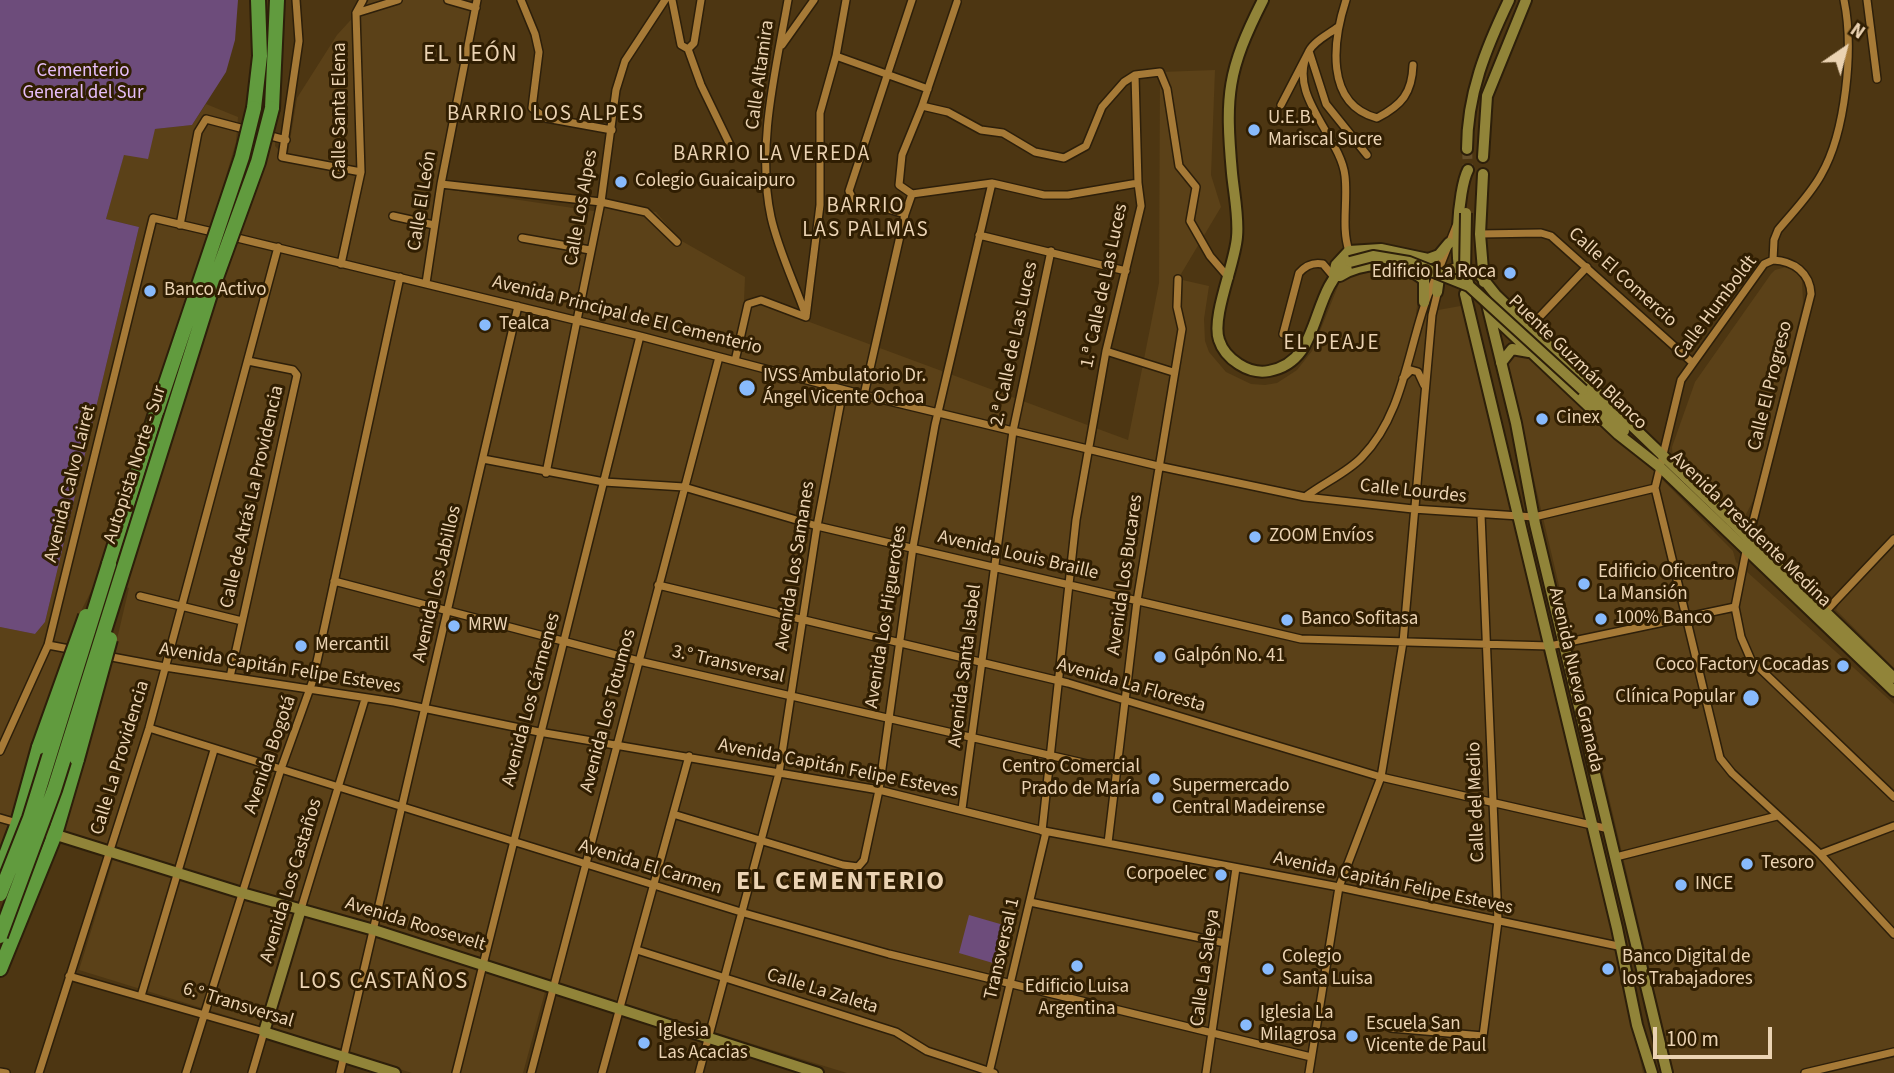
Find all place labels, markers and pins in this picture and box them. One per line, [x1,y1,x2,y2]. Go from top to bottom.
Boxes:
place label: U.E.B. Mariscal Sucre [1268,108,1382,152]
marker: U.E.B. Mariscal Sucre [1246,122,1262,138]
place label: Colegio Guaicaipuro [635,171,795,193]
marker: Colegio Guaicaipuro [613,174,629,190]
place label: Edificio La Roca [1372,262,1496,284]
marker: Edificio La Roca [1502,265,1518,281]
place label: Banco Activo [164,280,266,302]
marker: Banco Activo [142,283,158,299]
place label: Tealca [499,314,550,336]
marker: Tealca [477,317,493,333]
place label: IVSS Ambulatorio Dr. Ángel Vicente Ochoa [763,366,926,410]
marker: IVSS Ambulatorio Dr. Ángel Vicente Ochoa [737,378,757,398]
place label: Cinex [1556,408,1600,430]
marker: Cinex [1534,411,1550,427]
place label: ZOOM Envíos [1269,526,1374,548]
marker: ZOOM Envíos [1247,529,1263,545]
place label: Edificio Oficentro La Mansión [1598,562,1735,606]
marker: Edificio Oficentro La Mansión [1576,576,1592,592]
place label: 100% Banco [1615,608,1712,630]
place label: Banco Sofitasa [1301,609,1418,631]
marker: 100% Banco [1593,611,1609,627]
marker: Banco Sofitasa [1279,612,1295,628]
place label: MRW [468,615,508,637]
marker: MRW [446,618,462,634]
place label: Mercantil [315,635,389,657]
marker: Mercantil [293,638,309,654]
place label: Galpón No. 41 [1174,646,1285,668]
marker: Galpón No. 41 [1152,649,1168,665]
place label: Coco Factory Cocadas [1655,655,1829,677]
marker: Coco Factory Cocadas [1835,658,1851,674]
place label: Clínica Popular [1615,687,1735,709]
marker: Clínica Popular [1741,688,1761,708]
place label: Centro Comercial Prado de María [1002,757,1140,801]
marker: Centro Comercial Prado de María [1146,771,1162,787]
place label: Supermercado Central Madeirense [1172,776,1325,820]
marker: Supermercado Central Madeirense [1150,790,1166,806]
place label: Tesoro [1761,853,1814,875]
marker: Tesoro [1739,856,1755,872]
place label: Corpoelec [1126,864,1207,886]
marker: Corpoelec [1213,867,1229,883]
place label: INCE [1695,874,1733,896]
marker: INCE [1673,877,1689,893]
place label: Colegio Santa Luisa [1282,947,1373,991]
place label: Banco Digital de los Trabajadores [1622,947,1753,991]
marker: Edificio Luisa Argentina [1069,958,1085,974]
marker: Colegio Santa Luisa [1260,961,1276,977]
marker: Banco Digital de los Trabajadores [1600,961,1616,977]
place label: Edificio Luisa Argentina [1025,977,1129,1021]
place label: Iglesia La Milagrosa [1260,1003,1337,1047]
place label: Escuela San Vicente de Paul [1366,1014,1486,1058]
marker: Iglesia La Milagrosa [1238,1017,1254,1033]
place label: Iglesia Las Acacias [658,1021,748,1065]
marker: Escuela San Vicente de Paul [1344,1028,1360,1044]
marker: Iglesia Las Acacias [636,1035,652,1051]

